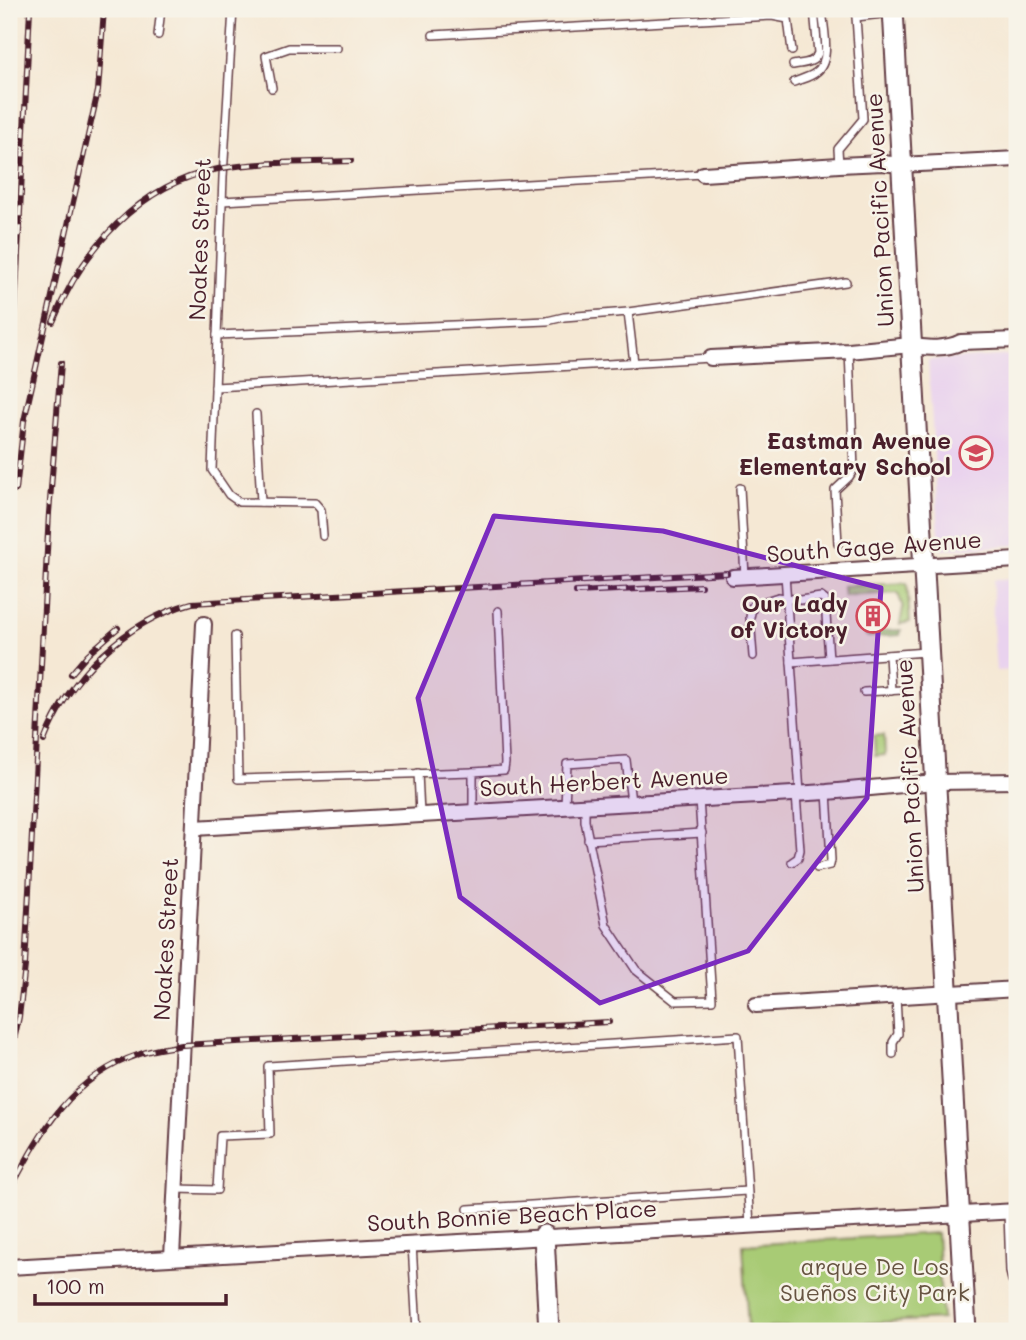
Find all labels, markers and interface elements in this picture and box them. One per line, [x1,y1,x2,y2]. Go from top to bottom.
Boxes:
street label: Union Pacific Avenue [858,92,900,328]
street label: Noakes Street [181,157,217,321]
place label: Eastman Avenue Elementary School [738,425,951,481]
school or university icon: Eastman Avenue Elementary School [957,434,995,472]
street label: South Gage Avenue [765,524,983,568]
place label: Our Lady of Victory [731,588,848,644]
building icon: Our Lady of Victory [854,597,892,635]
street label: Union Pacific Avenue [888,658,930,894]
street label: South Herbert Avenue [479,759,729,803]
street label: Noakes Street [146,857,184,1021]
street label: South Bonnie Beach Place [366,1192,658,1238]
park label: arque De Los Sueños City Park [780,1251,970,1307]
scale bar [35,1263,226,1307]
text: 100 m [46,1272,105,1299]

